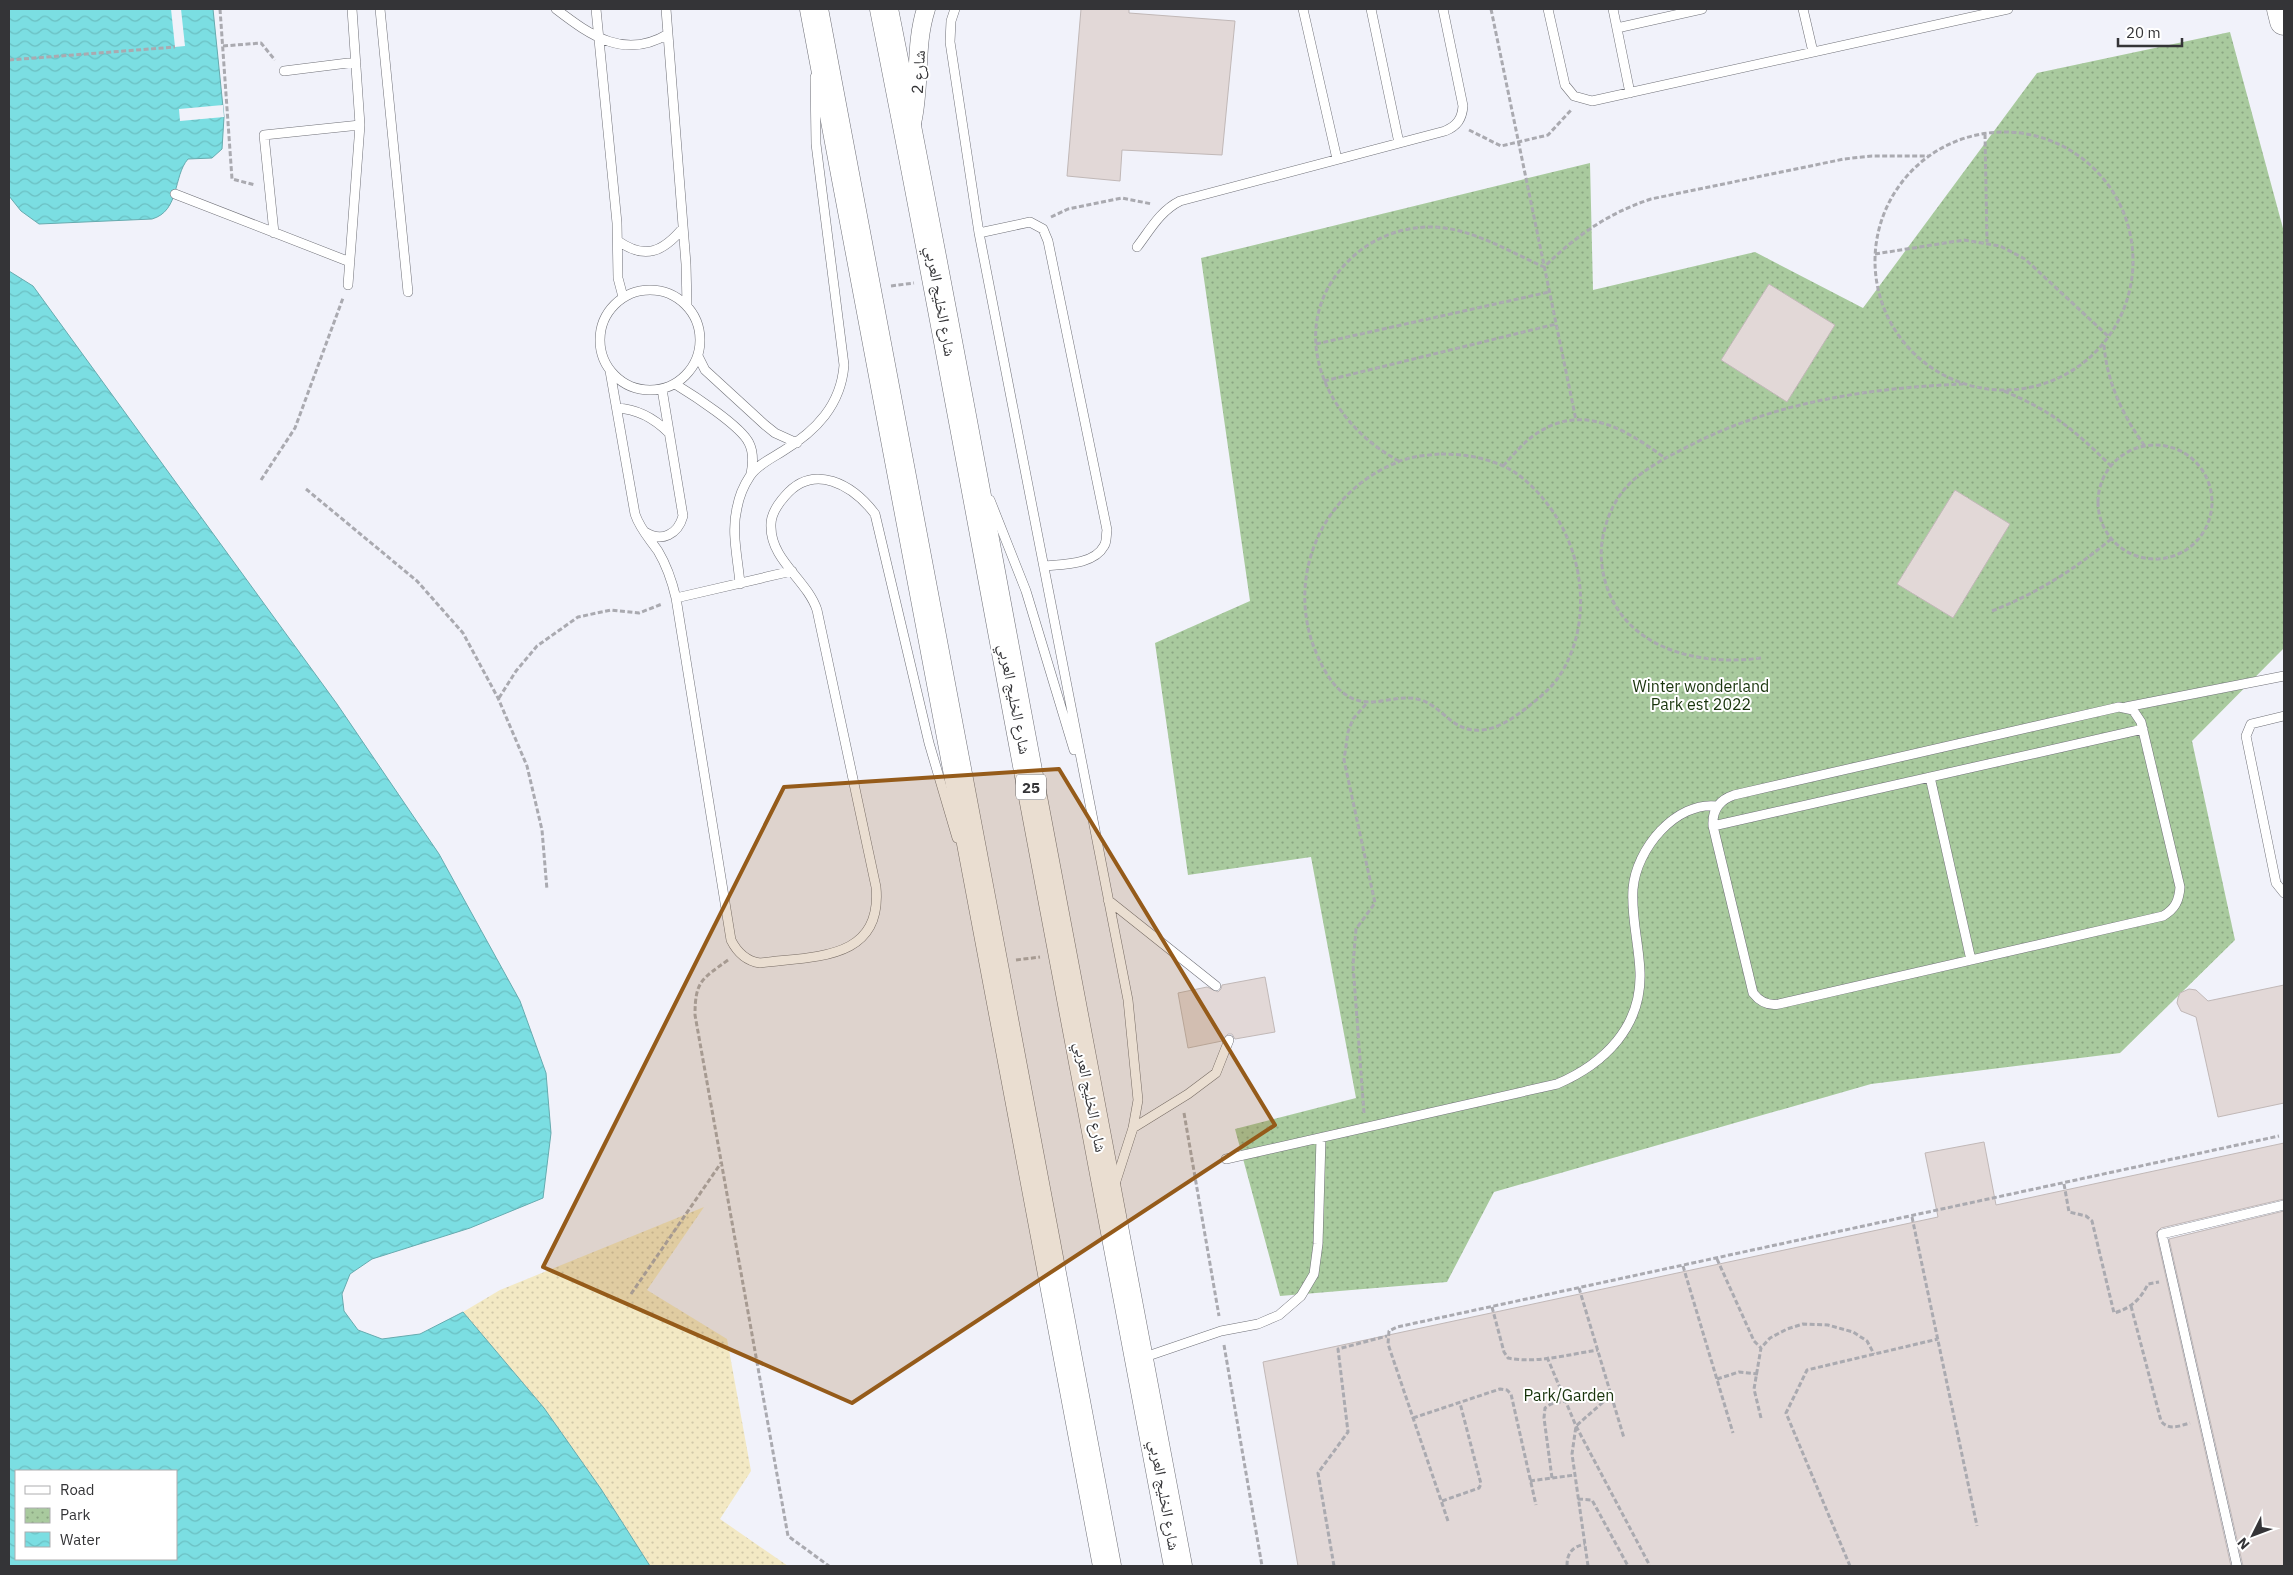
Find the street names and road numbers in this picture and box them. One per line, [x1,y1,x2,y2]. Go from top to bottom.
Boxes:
street label: شارع 2 [907,50,930,94]
street label: شارع الخليج العربي [918,244,961,358]
street label: شارع الخليج العربي [992,642,1035,756]
road number: 25 [1016,774,1046,800]
street label: شارع الخليج العربي [1068,1040,1111,1154]
street label: شارع الخليج العربي [1142,1438,1185,1552]

